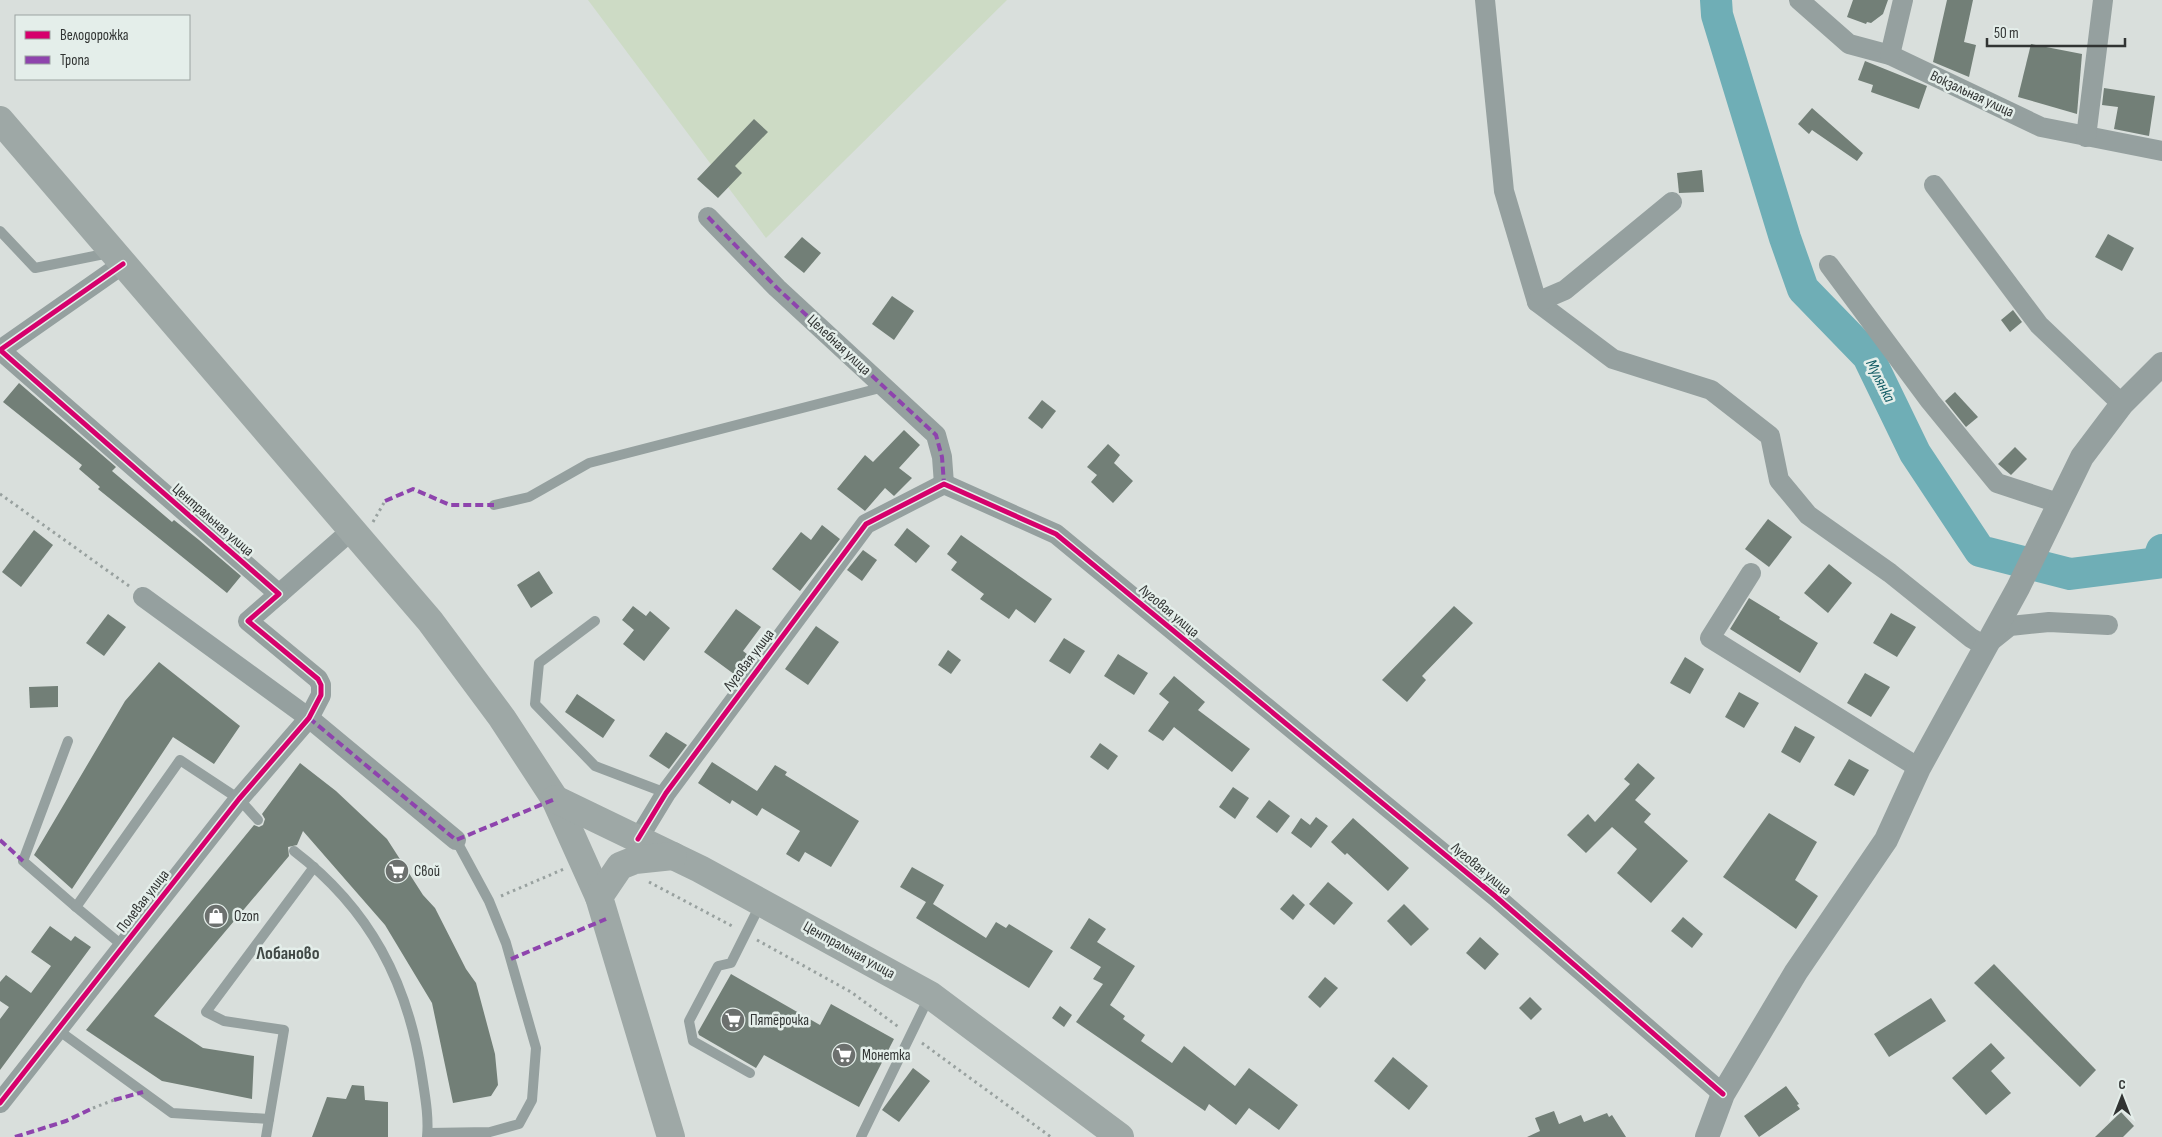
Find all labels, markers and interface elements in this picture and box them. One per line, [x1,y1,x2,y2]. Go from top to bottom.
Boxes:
legend [15,15,190,80]
scale bar [1987,15,2124,47]
text: 50 m [1994,24,2019,43]
text: Велодорожка [60,26,129,45]
text: Тропа [60,51,90,70]
street label: Вокзальная улица [1927,66,2017,122]
street label: Целебная улица [803,311,875,380]
water label: Мулянка [1861,356,1899,406]
street label: Центральная улица [168,479,258,561]
street label: Луговая улица [1134,580,1203,642]
street label: Луговая улица [719,625,779,696]
street label: Луговая улица [1446,838,1515,900]
supermarket icon: Свой [384,858,410,884]
place label: Свой [414,862,440,881]
street label: Полевая улица [113,866,174,936]
shop icon: Ozon [203,903,229,929]
place label: Ozon [234,907,259,926]
street label: Центральная улица [800,917,898,983]
district label: Лобаново [255,943,320,964]
supermarket icon: Пятёрочка [720,1007,746,1033]
place label: Пятёрочка [750,1011,809,1030]
supermarket icon: Монетка [831,1042,857,1068]
place label: Монетка [862,1046,911,1065]
north arrow [2097,1072,2147,1122]
text: С [2118,1076,2126,1093]

